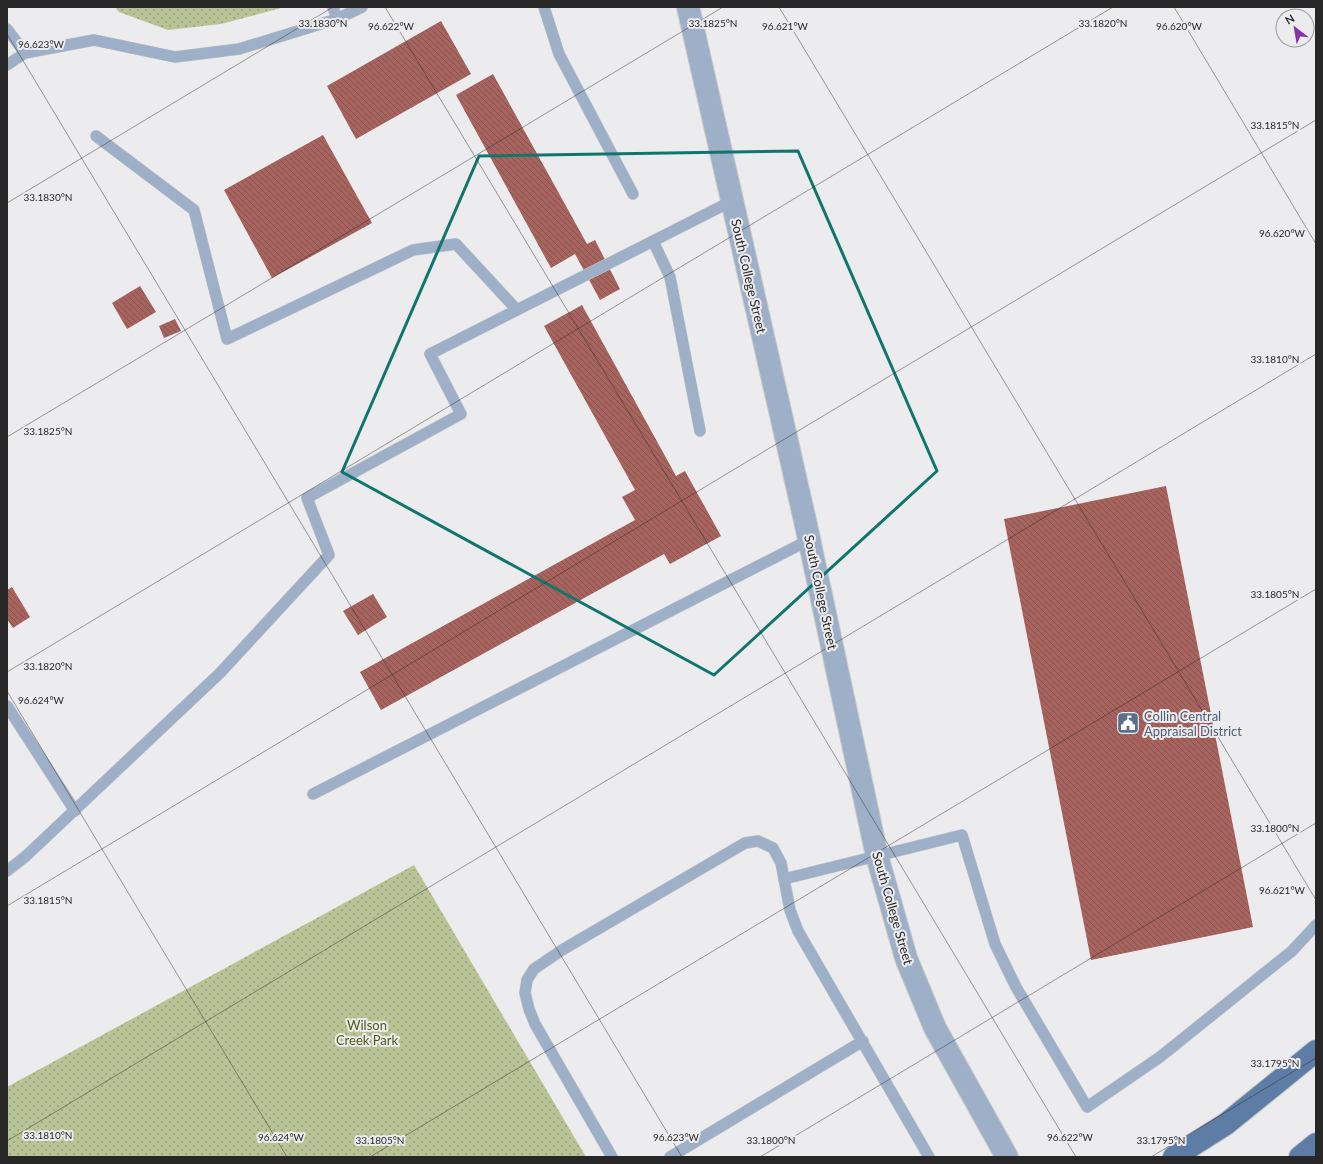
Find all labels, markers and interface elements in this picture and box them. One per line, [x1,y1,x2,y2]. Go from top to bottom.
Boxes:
north arrow [1275,8,1315,48]
text: N [1283,11,1297,27]
text: 33.1830°N [299,17,347,29]
text: 33.1825°N [689,17,737,29]
text: 33.1820°N [1079,17,1127,29]
text: 96.622°W [368,20,415,32]
text: 96.621°W [762,20,809,32]
text: 96.620°W [1156,20,1203,32]
text: 96.623°W [18,38,65,50]
text: 33.1815°N [1251,119,1299,131]
text: 33.1830°N [24,191,72,203]
street label: South College Street [728,217,770,335]
text: 96.620°W [1259,227,1306,239]
text: 33.1810°N [1251,353,1299,365]
text: 33.1825°N [24,425,72,437]
street label: South College Street [801,533,841,651]
text: 33.1805°N [1251,588,1299,600]
text: 33.1820°N [24,660,72,672]
text: 96.624°W [18,694,65,706]
place label: Collin Central Appraisal District [1144,708,1242,739]
public building icon: Collin Central Appraisal District [1115,710,1141,736]
text: 33.1800°N [1251,822,1299,834]
street label: South College Street [869,850,917,967]
text: 96.621°W [1259,884,1306,896]
text: 33.1815°N [24,894,72,906]
park label: Wilson Creek Park [336,1017,398,1048]
text: 33.1795°N [1251,1057,1299,1069]
text: 33.1810°N [24,1129,72,1141]
text: 96.624°W [258,1131,305,1143]
text: 96.623°W [653,1131,700,1143]
text: 96.622°W [1047,1131,1094,1143]
text: 33.1805°N [356,1134,404,1146]
text: 33.1800°N [747,1134,795,1146]
text: 33.1795°N [1137,1134,1185,1146]

